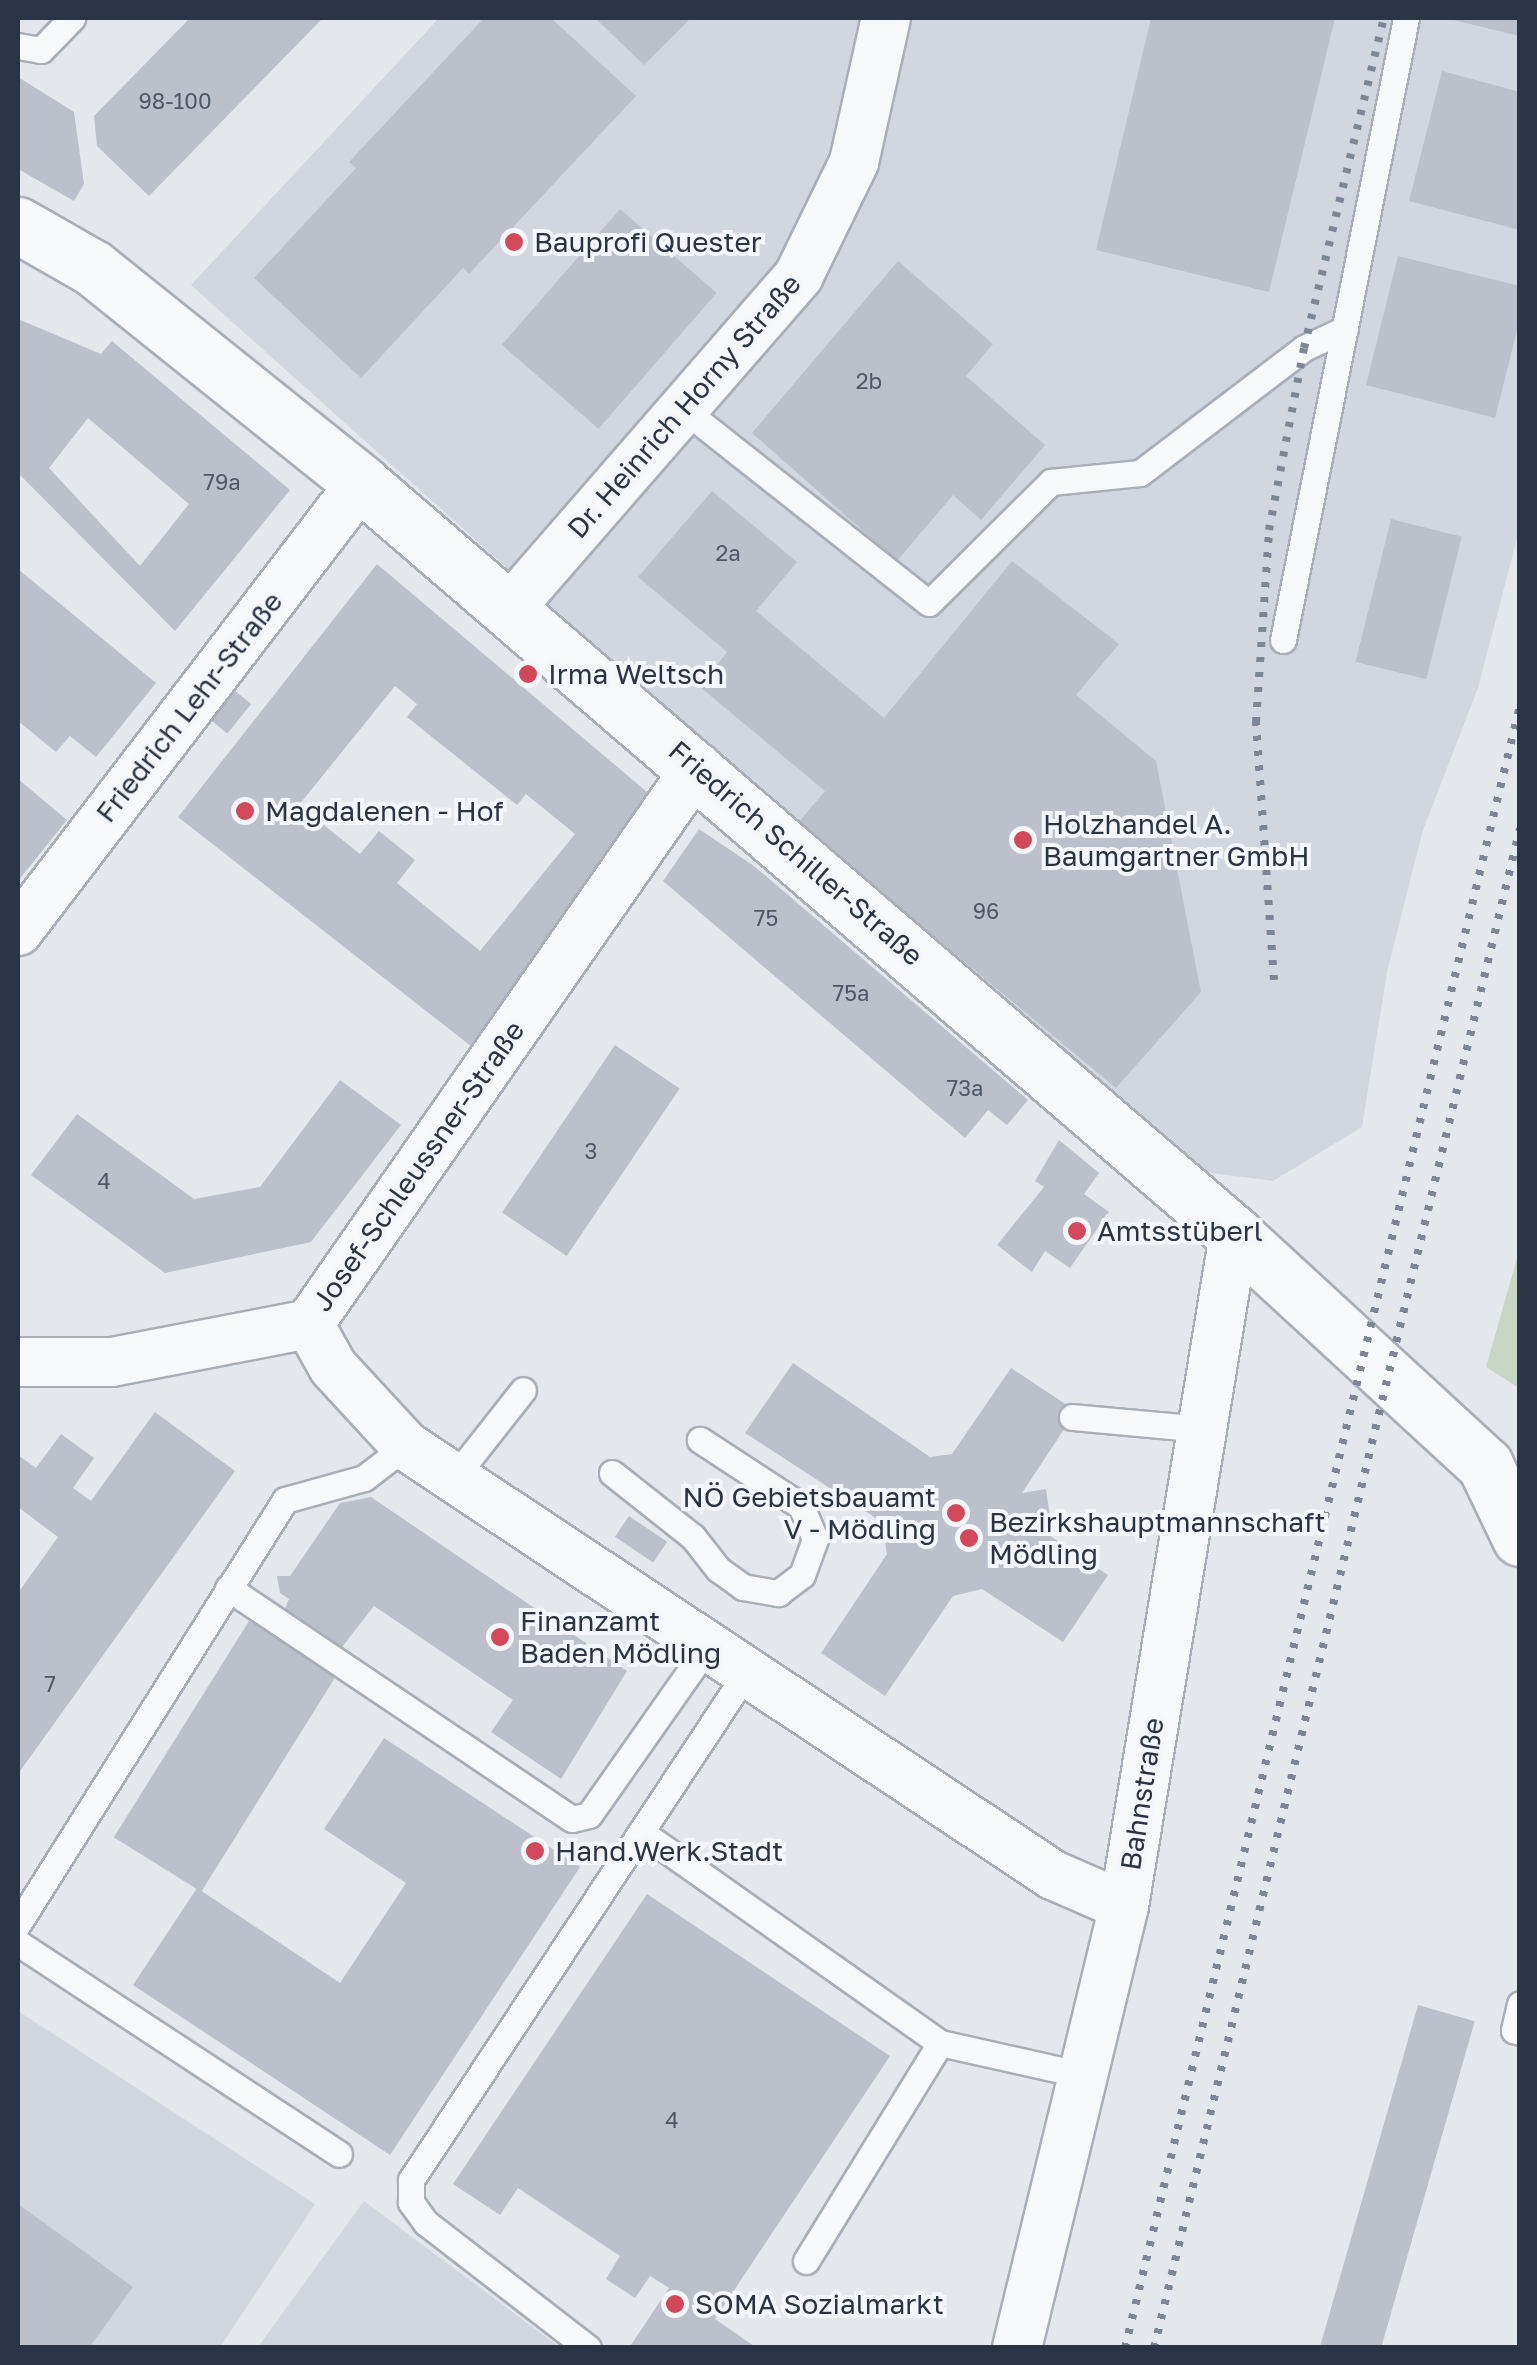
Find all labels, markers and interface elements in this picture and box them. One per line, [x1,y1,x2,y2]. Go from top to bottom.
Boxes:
house number: 98-100 [138,88,212,114]
place label: Bauprofi Quester [534,225,762,259]
marker: Bauprofi Quester [503,231,525,253]
street label: Dr. Heinrich Horny Straße [560,267,808,545]
house number: 2b [856,368,882,394]
house number: 79a [203,469,241,495]
house number: 2a [715,540,741,566]
street label: Friedrich Lehr-Straße [89,585,289,829]
place label: Irma Weltsch [548,657,724,691]
marker: Irma Weltsch [517,663,539,685]
street label: Friedrich Schiller-Straße [662,734,930,972]
place label: Magdalenen - Hof [265,794,503,828]
marker: Magdalenen - Hof [234,800,256,822]
place label: Holzhandel A. Baumgartner GmbH [1043,807,1309,873]
marker: Holzhandel A. Baumgartner GmbH [1012,829,1034,851]
house number: 96 [973,898,999,924]
house number: 75 [754,905,778,931]
house number: 75a [833,980,869,1006]
street label: Josef-Schleussner-Straße [305,1014,531,1318]
house number: 73a [947,1075,983,1101]
house number: 3 [585,1138,597,1164]
house number: 4 [97,1168,111,1194]
place label: Amtsstüberl [1097,1214,1263,1248]
marker: Amtsstüberl [1066,1220,1088,1242]
place label: NÖ Gebietsbauamt V - Mödling [683,1480,936,1546]
marker: NÖ Gebietsbauamt V - Mödling [945,1502,967,1524]
place label: Bezirkshauptmannschaft Mödling [989,1505,1326,1571]
marker: Bezirkshauptmannschaft Mödling [958,1527,980,1549]
place label: Finanzamt Baden Mödling [520,1604,721,1670]
marker: Finanzamt Baden Mödling [489,1626,511,1648]
house number: 7 [44,1671,56,1697]
street label: Bahnstraße [1113,1715,1171,1873]
place label: Hand.Werk.Stadt [555,1834,783,1868]
marker: Hand.Werk.Stadt [524,1840,546,1862]
house number: 4 [665,2107,679,2133]
place label: SOMA Sozialmarkt [695,2287,944,2321]
marker: SOMA Sozialmarkt [664,2293,686,2315]

